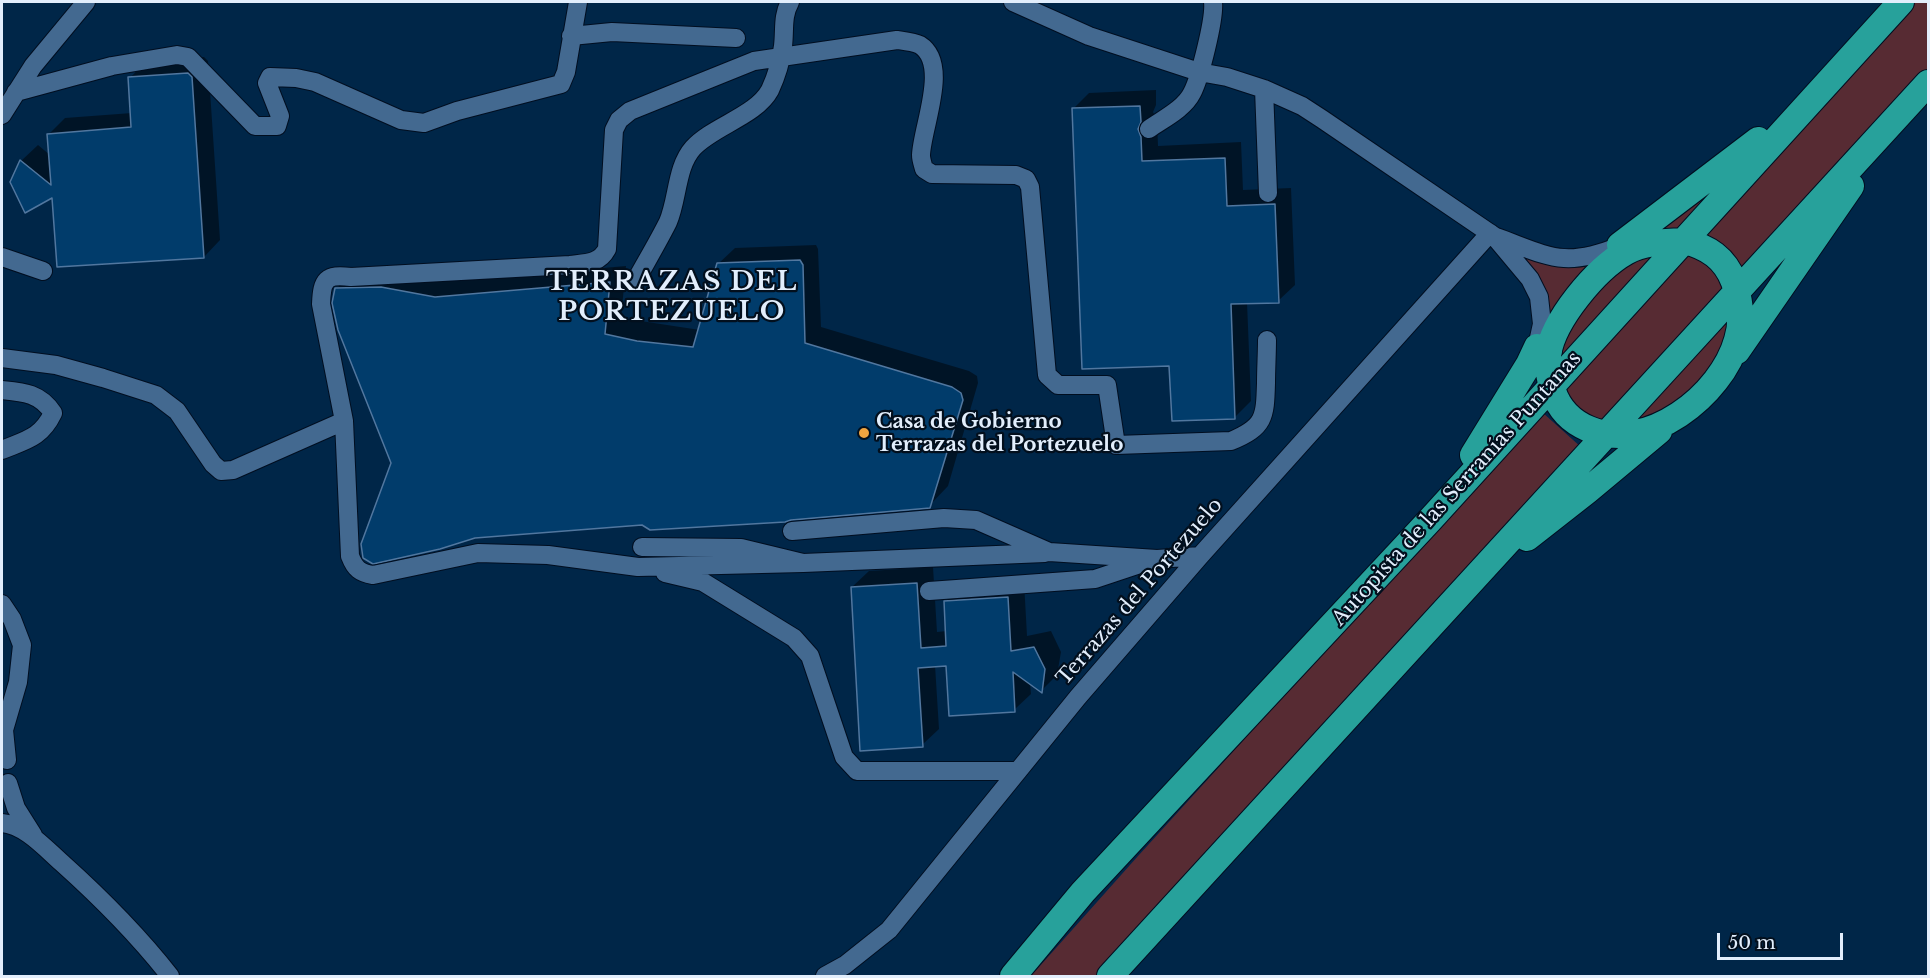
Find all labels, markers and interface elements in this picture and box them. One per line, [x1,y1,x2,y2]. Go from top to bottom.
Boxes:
district label: TERRAZAS DEL PORTEZUELO [546,267,798,328]
street label: Autopista de las Serranías Puntanas [1327,347,1587,631]
place label: Casa de Gobierno Terrazas del Portezuelo [876,410,1123,457]
marker: Casa de Gobierno Terrazas del Portezuelo [857,426,871,440]
street label: Terrazas del Portezuelo [1052,494,1228,690]
scale bar [1720,921,1846,959]
text: 50 m [1728,932,1776,954]

